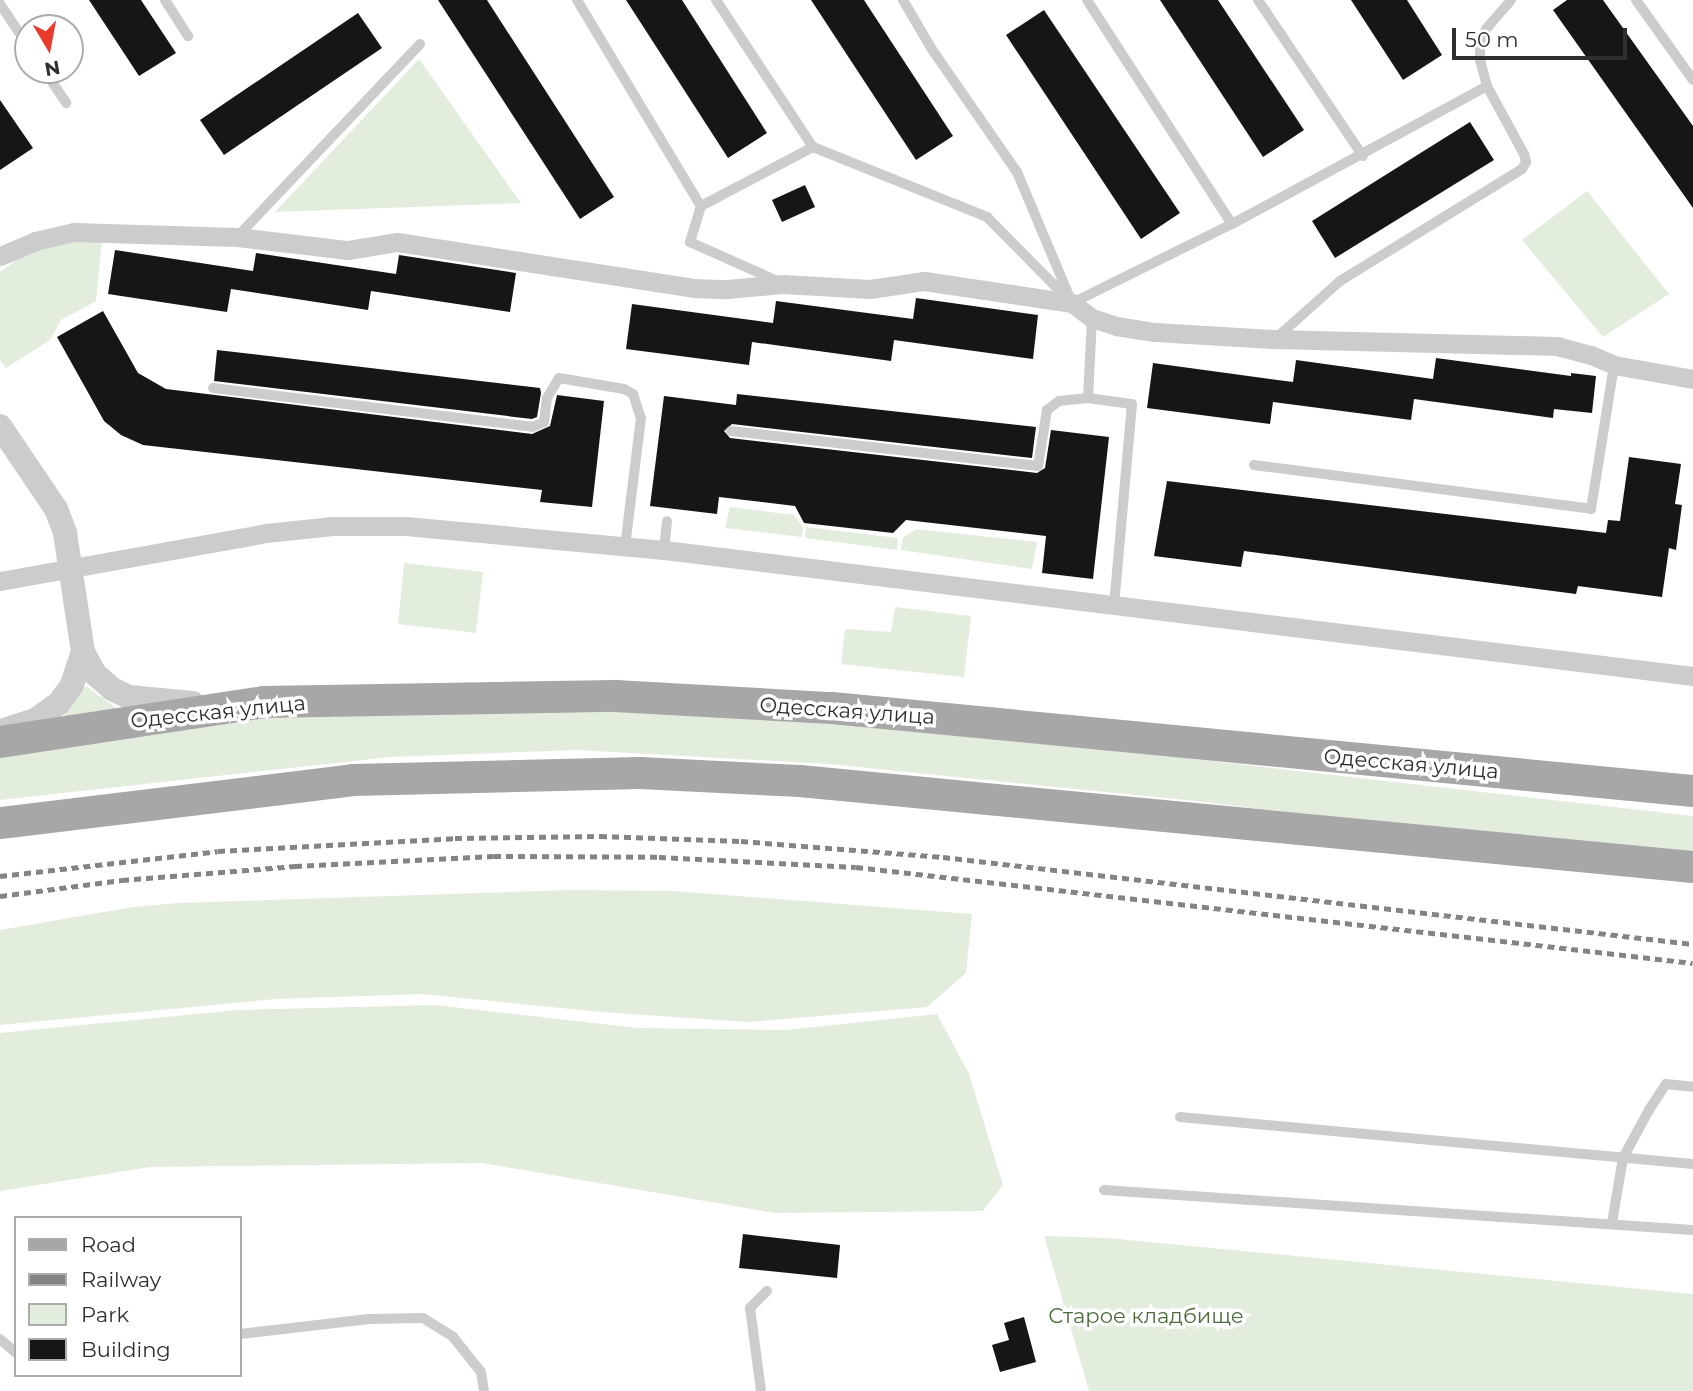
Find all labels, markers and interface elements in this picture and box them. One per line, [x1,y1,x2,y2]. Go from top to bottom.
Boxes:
north arrow [14,14,84,84]
scale bar [1455,14,1630,58]
text: 50 m [1465,27,1519,52]
text: N [43,56,62,81]
street label: Одесская улица [129,690,307,734]
street label: Одесская улица [759,692,935,730]
street label: Одесская улица [1322,744,1500,784]
legend [14,1216,242,1377]
text: Road [81,1232,136,1257]
text: Railway [81,1267,161,1292]
text: Park [81,1302,129,1327]
park label: Старое кладбище [1048,1303,1244,1329]
text: Building [81,1337,171,1362]

